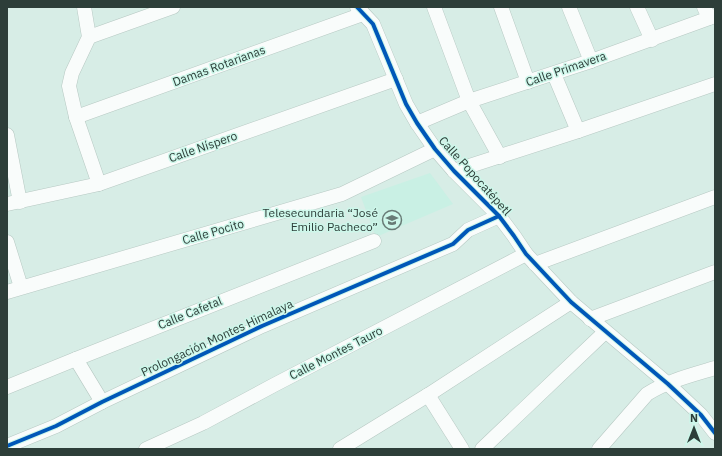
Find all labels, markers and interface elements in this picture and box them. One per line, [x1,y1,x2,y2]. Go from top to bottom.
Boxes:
street label: Damas Rotarianas [170,42,267,89]
street label: Calle Primavera [524,48,609,89]
street label: Calle Níspero [166,128,239,165]
street label: Calle Popocatépetl [436,133,515,218]
place label: Telesecundaria “José Emilio Pacheco” [263,205,378,234]
school or university icon: Telesecundaria “José Emilio Pacheco” [381,209,403,231]
street label: Calle Pocito [180,215,246,247]
street label: Calle Cafetal [156,293,224,332]
street label: Prolongación Montes Himalaya [138,295,296,379]
street label: Calle Montes Tauro [287,322,385,383]
north arrow [674,408,714,448]
text: N [690,411,698,425]

